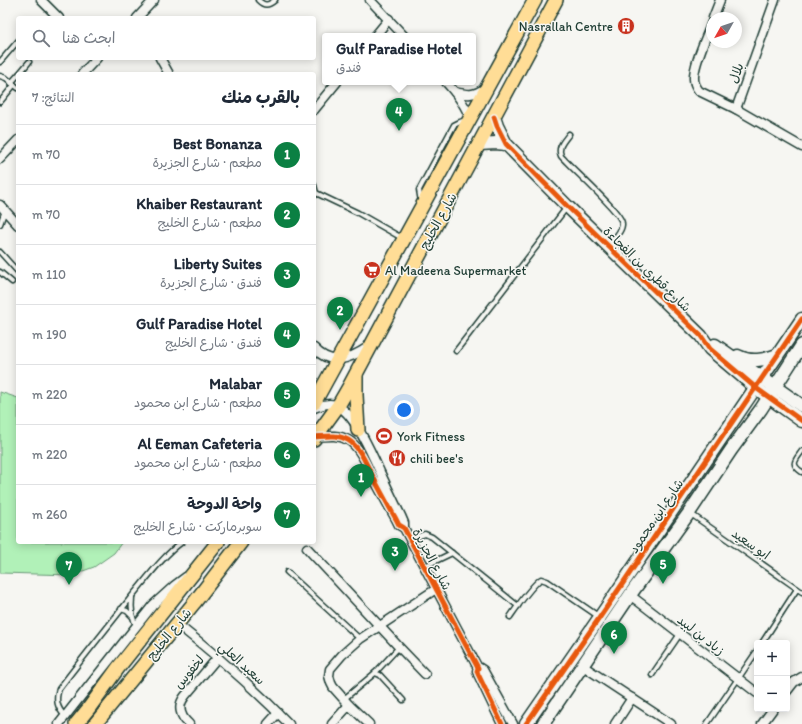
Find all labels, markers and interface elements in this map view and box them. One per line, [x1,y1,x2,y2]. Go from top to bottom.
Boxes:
north arrow [706,12,742,48]
search box [16,16,316,60]
building icon: Nasrallah Centre [616,16,636,36]
place label: Nasrallah Centre [519,19,613,34]
icon: search [30,27,52,49]
text: ابحث هنا [62,29,116,47]
popup [322,33,476,85]
text: Gulf Paradise Hotel [336,40,462,58]
text: فندق [336,60,361,75]
street label: بلال [725,61,748,86]
text: بالقرب منك [222,87,300,107]
text: النتائج: 7 [32,90,75,105]
pin: 4 [386,98,412,131]
text: Best Bonanza [173,135,262,153]
text: 70 m [32,147,60,162]
text: 1 [284,147,290,162]
text: مطعم · شارع الجزيرة [152,155,262,170]
street label: شارع الخليج [416,190,461,253]
text: Khaiber Restaurant [136,195,262,213]
text: 70 m [32,207,60,222]
text: 2 [284,207,290,222]
text: مطعم · شارع الخليج [158,215,262,230]
street label: شارع قطري بن الفجاءة [599,223,694,316]
text: Liberty Suites [174,255,262,273]
supermarket icon: Al Madeena Supermarket [362,260,382,280]
place label: Al Madeena Supermarket [385,263,527,278]
text: 110 m [32,267,66,282]
text: 3 [283,267,291,282]
text: فندق · شارع الجزيرة [160,275,262,290]
pin: 2 [327,297,353,330]
text: Gulf Paradise Hotel [136,315,262,333]
text: 190 m [32,327,67,342]
text: 4 [283,327,291,342]
text: فندق · شارع الخليج [165,335,262,350]
text: Malabar [209,375,262,393]
text: 220 m [32,387,68,402]
text: 5 [284,387,290,402]
text: مطعم · شارع ابن محمود [134,395,262,410]
your location [394,400,414,420]
sports icon: York Fitness [374,426,394,446]
place label: York Fitness [397,429,465,444]
text: Al Eeman Cafeteria [138,435,262,453]
text: 220 m [32,447,68,462]
text: 6 [284,447,290,462]
restaurant icon: chili bee's [387,448,407,468]
place label: chili bee's [410,451,464,466]
text: مطعم · شارع ابن محمود [134,455,262,470]
pin: 1 [348,464,374,497]
street label: شارع ابن محمود [626,476,688,557]
text: واحة الدوحة [187,495,262,513]
text: 260 m [32,507,68,522]
text: 7 [284,507,290,522]
text: سوبرماركت · شارع الخليج [133,519,262,534]
street label: ابو سعيد [728,525,773,563]
street label: شارع الجزيرة [408,526,455,593]
pin: 3 [382,538,408,571]
pin: 5 [650,551,676,584]
pin: 7 [56,552,82,585]
street label: شارع الخليج [144,605,196,664]
street label: زياد بن لبيد [674,612,728,659]
pin: 6 [601,621,627,654]
street label: سعيد العلي [213,638,268,691]
map controls [754,640,790,712]
button: + [754,640,790,676]
street label: لخفوس [171,652,208,692]
button: − [754,676,790,712]

